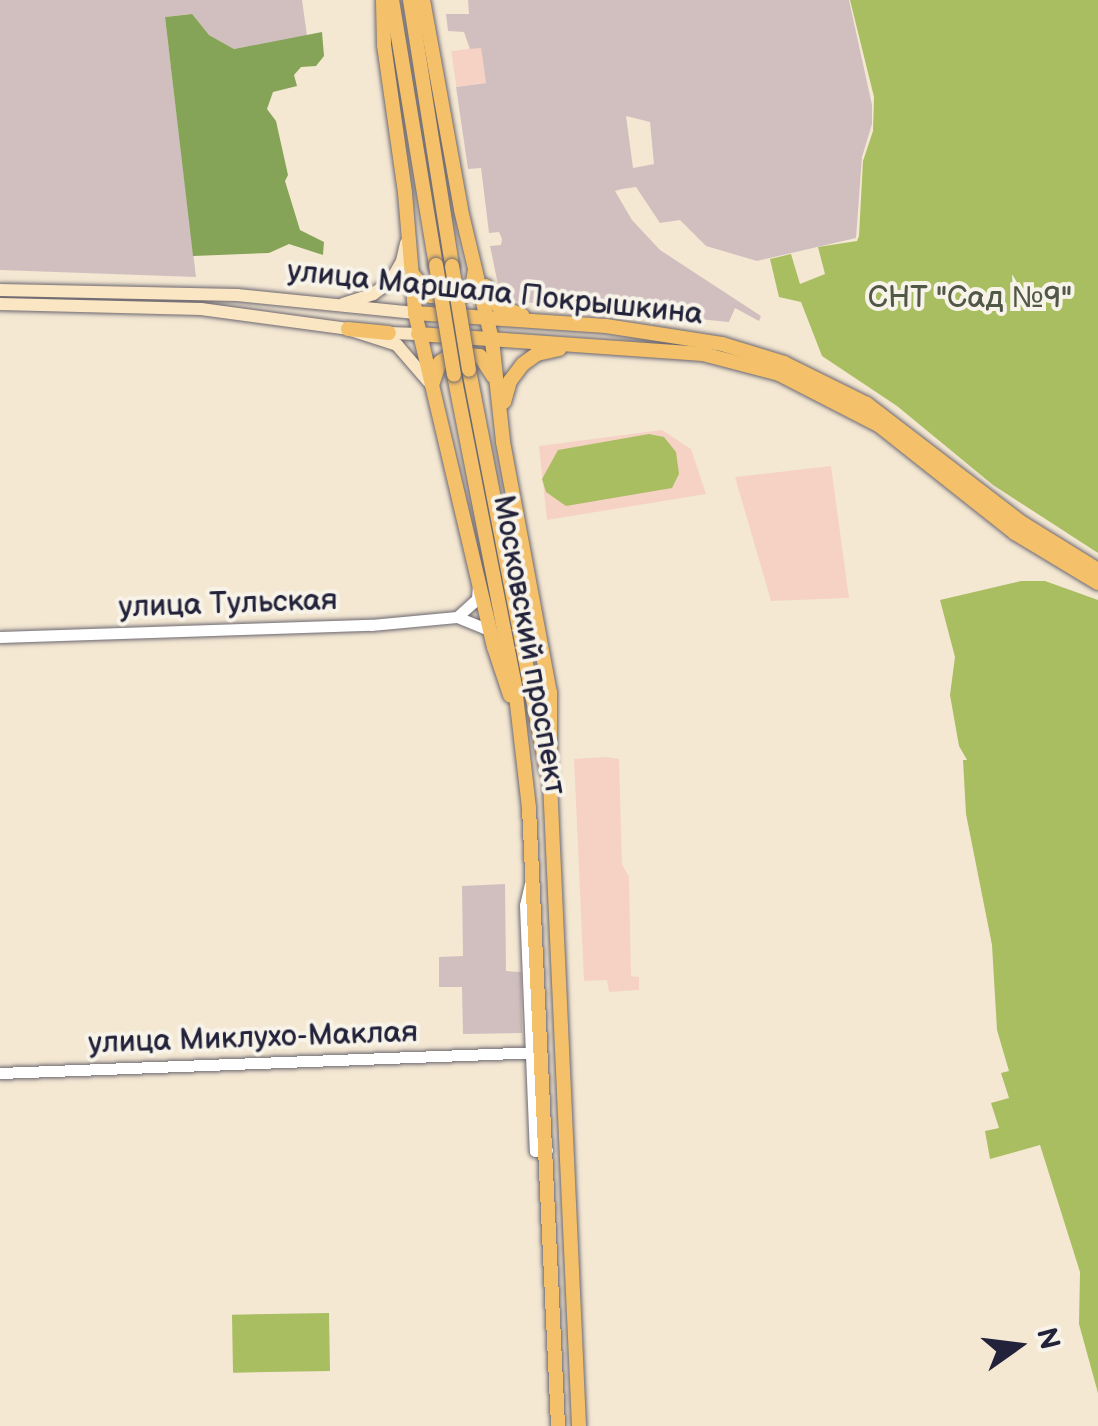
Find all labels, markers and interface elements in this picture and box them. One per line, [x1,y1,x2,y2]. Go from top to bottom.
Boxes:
street label: улица Маршала Покрышкина [285,253,705,333]
park label: СНТ "Сад №9" [868,280,1072,316]
street label: Московский проспект [485,492,573,798]
street label: улица Тульская [118,582,338,626]
street label: улица Миклухо-Маклая [88,1014,418,1062]
north arrow [968,1296,1068,1396]
text: N [1029,1324,1066,1353]

